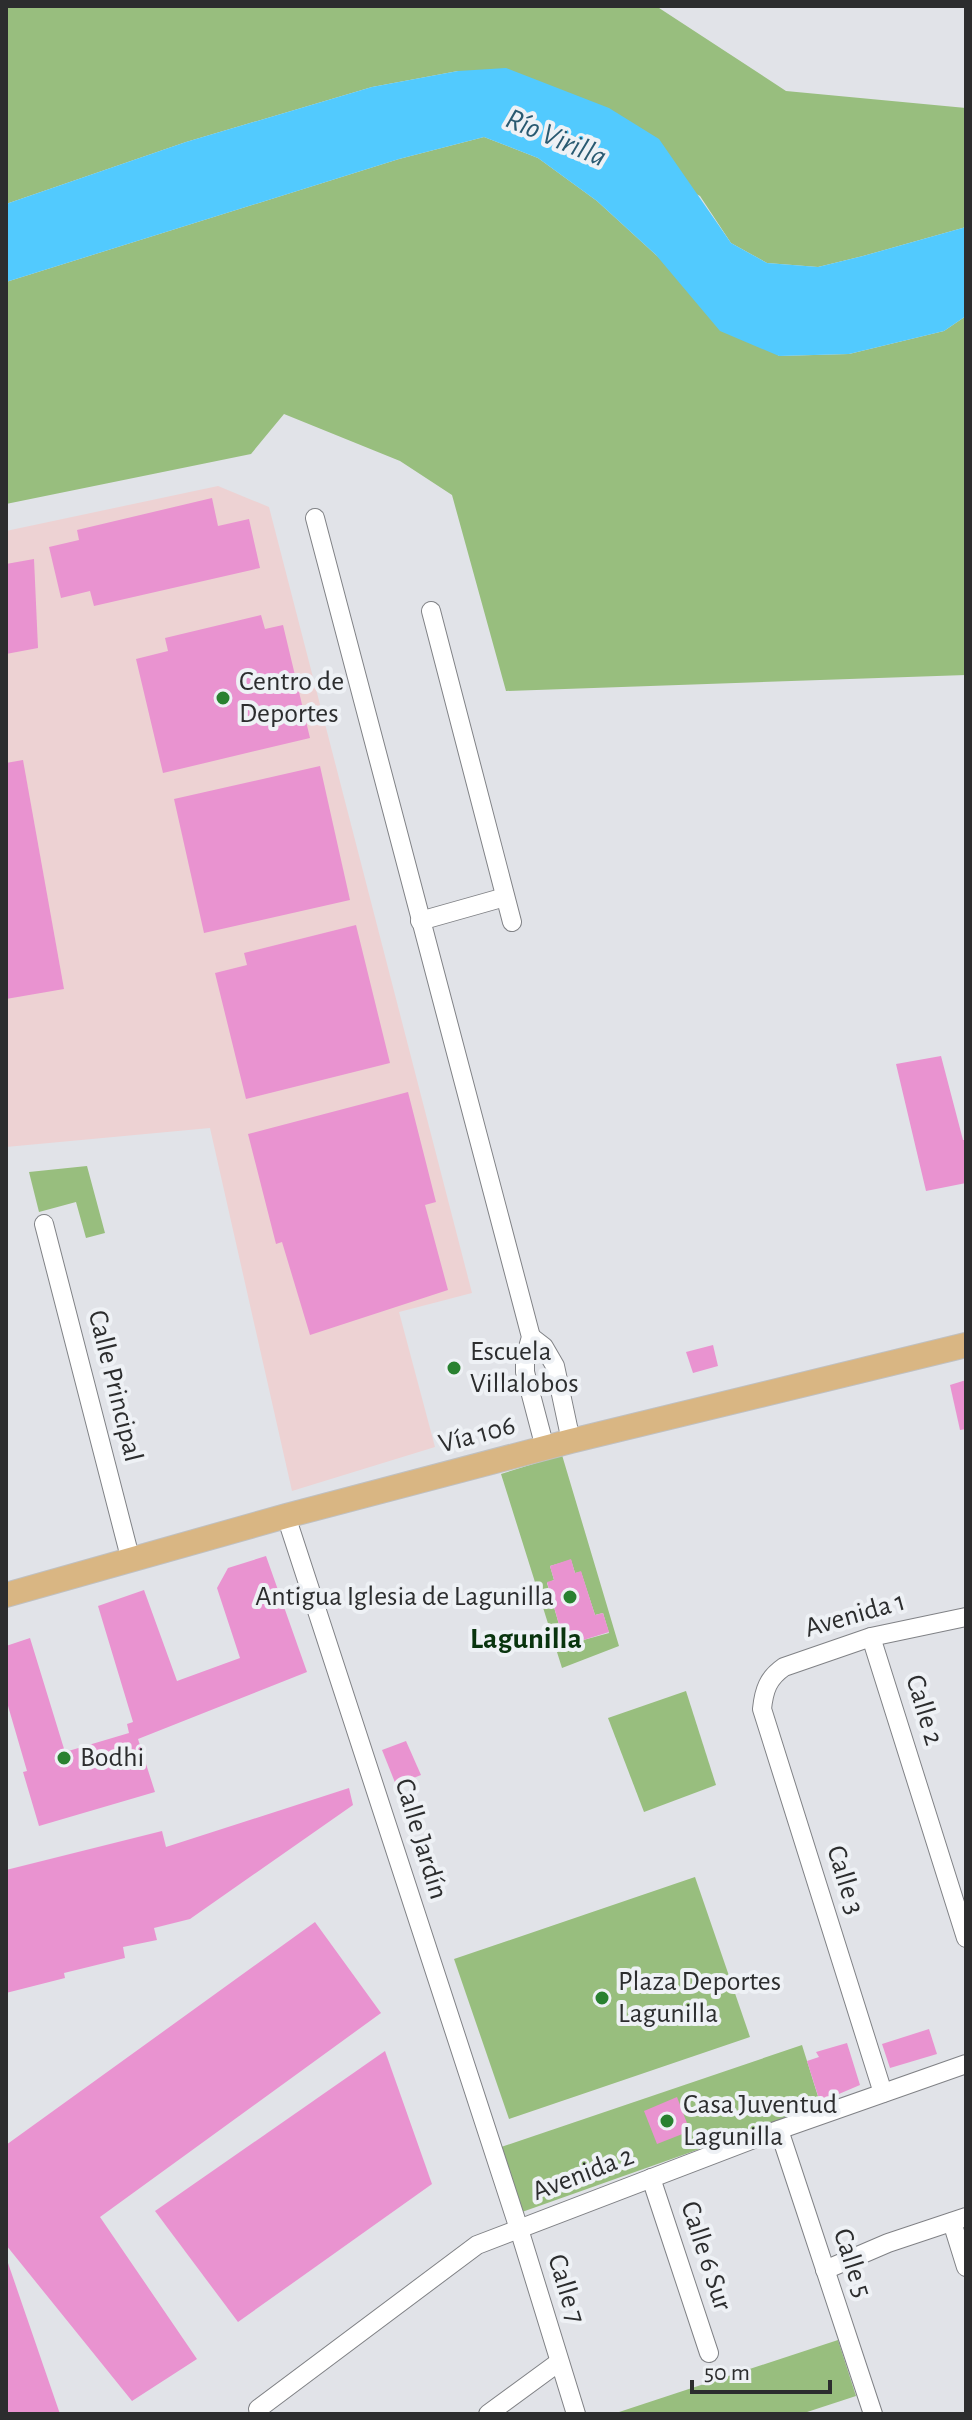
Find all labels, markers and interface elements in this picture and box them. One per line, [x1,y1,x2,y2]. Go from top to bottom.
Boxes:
water label: Río Virilla [501,103,611,173]
place label: Centro de Deportes [239,668,344,728]
marker: Centro de Deportes [214,689,232,707]
street label: Calle Principal [83,1307,147,1465]
place label: Escuela Villalobos [470,1338,579,1398]
marker: Escuela Villalobos [445,1359,463,1377]
street label: Vía 106 [436,1411,518,1459]
place label: Antigua Iglesia de Lagunilla [255,1583,554,1611]
street label: Avenida 1 [802,1587,908,1643]
marker: Antigua Iglesia de Lagunilla [561,1588,579,1606]
district label: Lagunilla [470,1624,582,1654]
street label: Calle 2 [900,1672,948,1748]
place label: Bodhi [80,1744,144,1772]
marker: Bodhi [55,1749,73,1767]
street label: Calle Jardín [389,1775,453,1903]
street label: Calle 3 [821,1842,869,1918]
place label: Plaza Deportes Lagunilla [618,1968,781,2028]
marker: Plaza Deportes Lagunilla [593,1989,611,2007]
place label: Casa Juventud Lagunilla [683,2091,837,2151]
marker: Casa Juventud Lagunilla [658,2112,676,2130]
street label: Avenida 2 [528,2142,638,2206]
street label: Calle 6 Sur [675,2198,737,2314]
street label: Calle 5 [828,2225,876,2301]
street label: Calle 7 [542,2251,590,2327]
scale bar [692,2344,830,2394]
text: 50 m [704,2361,750,2385]

